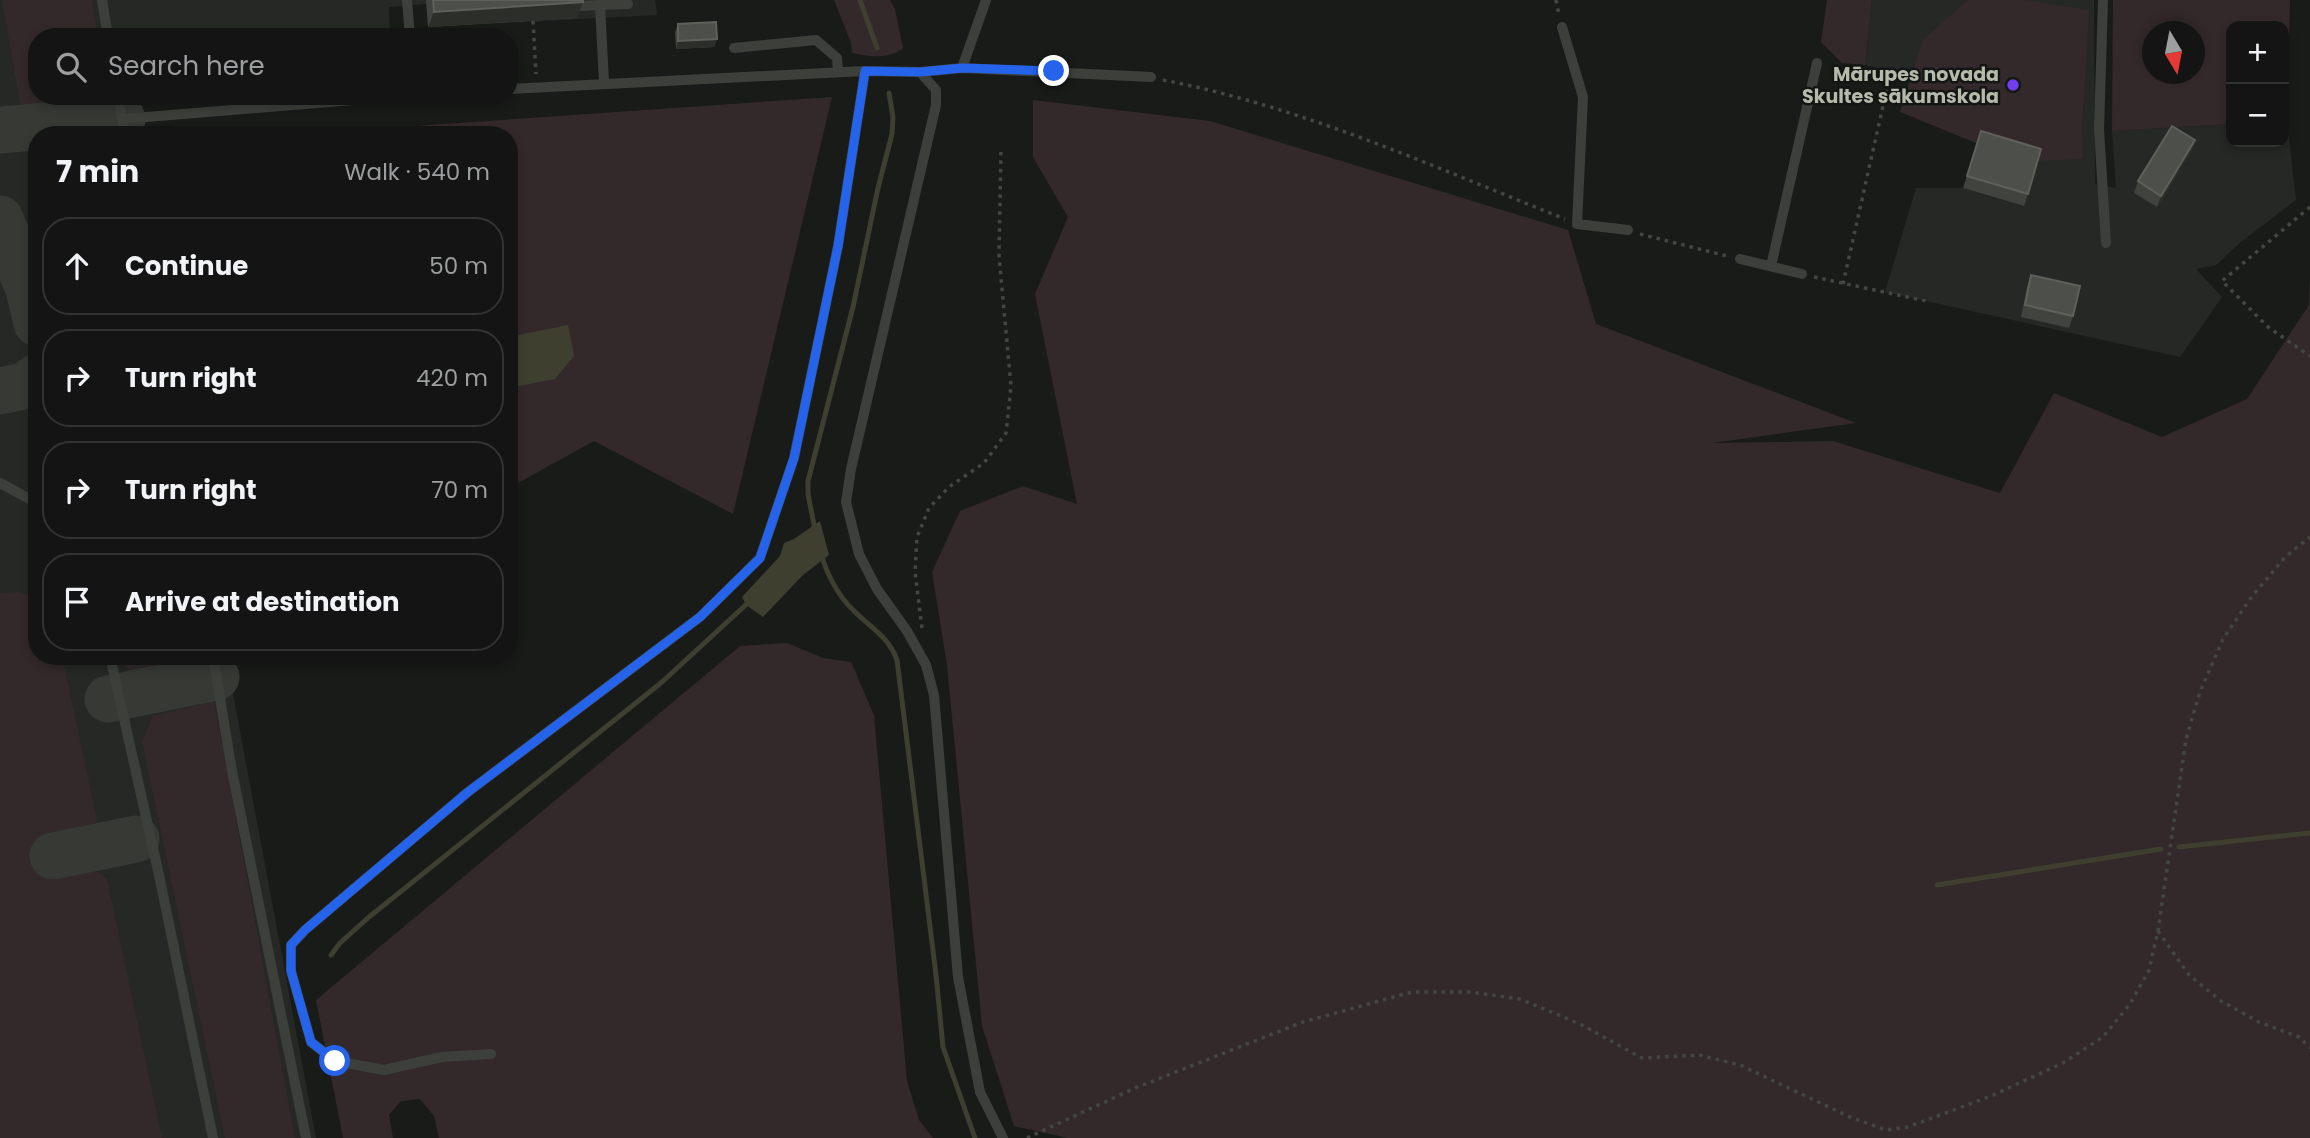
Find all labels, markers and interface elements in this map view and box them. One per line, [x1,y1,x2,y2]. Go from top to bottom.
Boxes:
north arrow [2142,21,2205,84]
map controls [2226,21,2289,147]
button: + [2226,21,2289,84]
search box [28,28,518,105]
icon: search [52,48,90,86]
text: Search here [108,48,265,84]
route end [1038,55,1069,86]
place label: Mārupes novada Skultes sākumskola [1802,61,1999,110]
marker: Mārupes novada Skultes sākumskola [2005,77,2021,93]
button: − [2226,84,2289,147]
text: 7 min [56,150,139,193]
text: Walk · 540 m [344,156,490,188]
icon: ahead [58,247,96,285]
text: Continue [125,248,248,284]
text: 50 m [429,250,488,282]
icon: right [58,359,96,397]
text: Turn right [125,360,257,396]
text: 420 m [416,362,488,394]
icon: right [58,471,96,509]
text: Turn right [125,472,257,508]
text: 70 m [431,474,488,506]
icon: arrive [58,583,96,621]
text: Arrive at destination [125,584,400,620]
route start [319,1045,350,1076]

